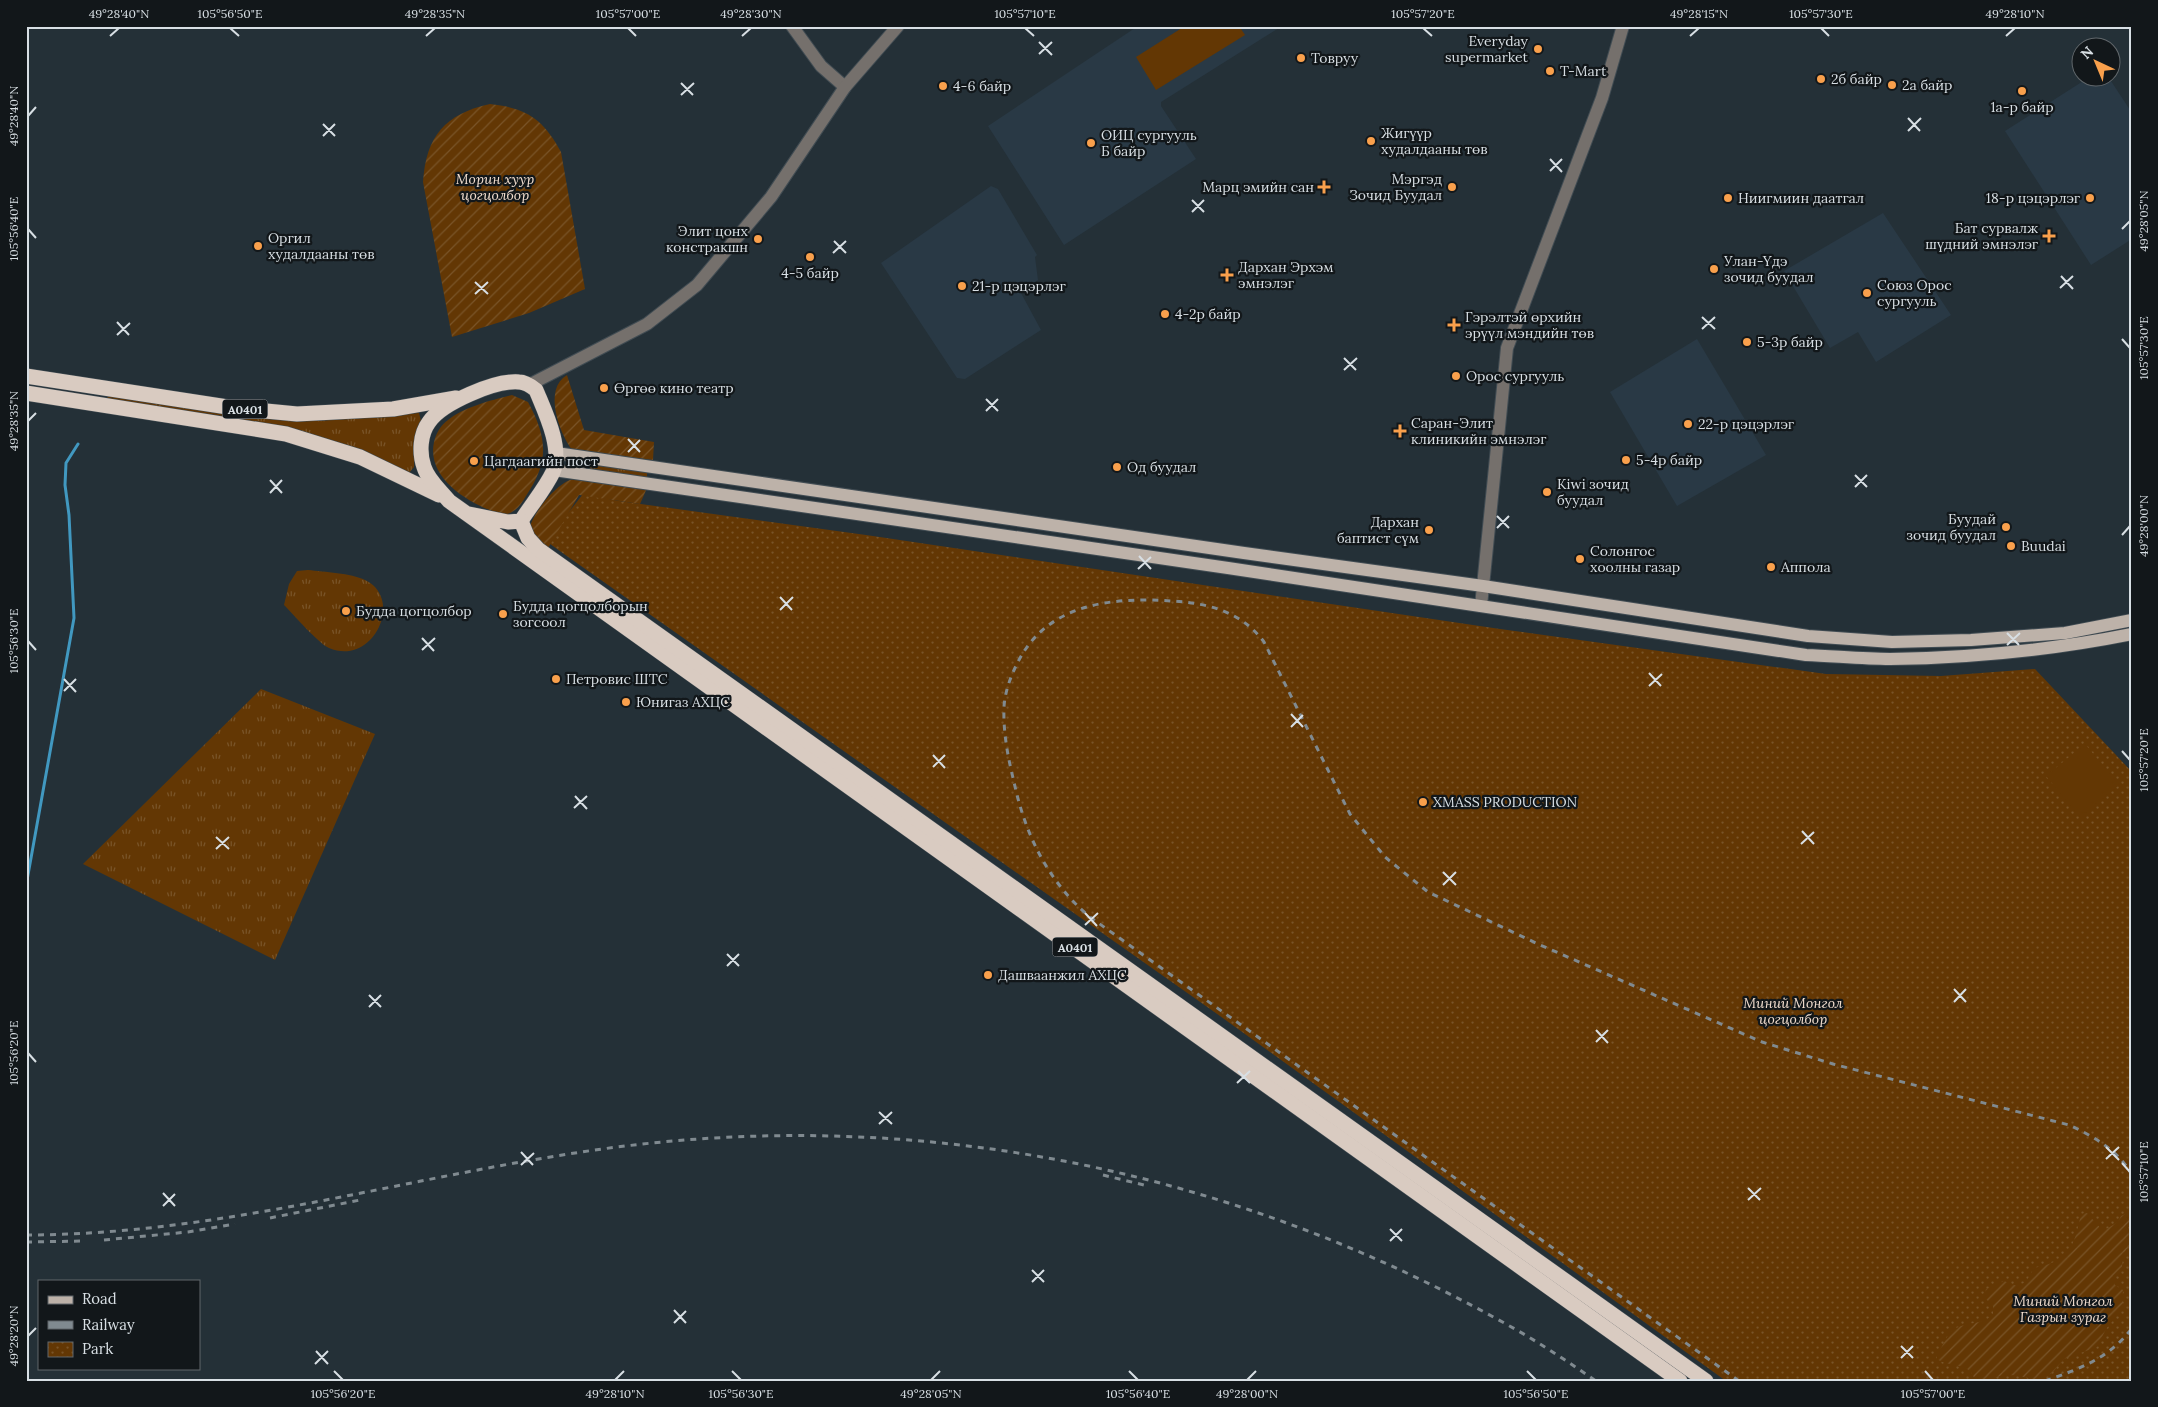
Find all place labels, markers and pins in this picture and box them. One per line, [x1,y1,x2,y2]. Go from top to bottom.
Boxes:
place label: Everyday supermarket [1445,32,1529,66]
marker: Everyday supermarket [1532,43,1544,55]
place label: Товруу [1311,49,1359,67]
marker: Товруу [1295,52,1307,64]
place label: T-Mart [1560,62,1607,80]
marker: T-Mart [1544,65,1556,77]
place label: 2б байр [1831,70,1882,88]
marker: 2б байр [1815,73,1827,85]
place label: 2а байр [1902,76,1952,94]
place label: 4-6 байр [953,77,1011,95]
marker: 2а байр [1886,79,1898,91]
marker: 4-6 байр [937,80,949,92]
marker: 1а-р байр [2016,85,2028,97]
place label: 1а-р байр [1990,98,2054,116]
place label: Жигүүр худалдааны төв [1381,124,1488,158]
place label: ОИЦ сургууль Б байр [1101,126,1197,160]
marker: Жигүүр худалдааны төв [1365,135,1377,147]
marker: ОИЦ сургууль Б байр [1085,137,1097,149]
place label: Мэргэд Зочид Буудал [1349,170,1442,204]
place label: Марц эмийн сан [1202,178,1314,196]
marker: Марц эмийн сан [1318,181,1330,193]
marker: Мэргэд Зочид Буудал [1446,181,1458,193]
place label: Ниигмиин даатгал [1738,189,1864,207]
place label: 18-р цэцэрлэг [1986,189,2080,207]
marker: Ниигмиин даатгал [1722,192,1734,204]
marker: 18-р цэцэрлэг [2084,192,2096,204]
place label: Бат сурвалж шүдний эмнэлэг [1925,219,2038,253]
place label: Элит цонх констракшн [666,222,749,256]
place label: Оргил худалдааны төв [268,229,375,263]
marker: Бат сурвалж шүдний эмнэлэг [2042,229,2056,243]
marker: Элит цонх констракшн [752,233,764,245]
marker: Оргил худалдааны төв [252,240,264,252]
marker: 4-5 байр [804,251,816,263]
place label: Улан-Үдэ зочид буудал [1723,252,1813,286]
place label: Дархан Эрхэм эмнэлэг [1238,258,1334,292]
marker: Улан-Үдэ зочид буудал [1708,263,1720,275]
place label: 4-5 байр [781,264,839,282]
marker: Дархан Эрхэм эмнэлэг [1220,268,1234,282]
place label: Союз Орос сургууль [1877,276,1952,310]
place label: 21-р цэцэрлэг [972,277,1066,295]
marker: 21-р цэцэрлэг [956,280,968,292]
marker: Союз Орос сургууль [1861,287,1873,299]
place label: 4-2р байр [1175,305,1241,323]
marker: 4-2р байр [1159,308,1171,320]
place label: Гэрэлтэй өрхийн эрүүл мэндийн төв [1465,308,1594,342]
marker: Гэрэлтэй өрхийн эрүүл мэндийн төв [1447,318,1461,332]
place label: 5-3р байр [1757,333,1823,351]
marker: 5-3р байр [1741,336,1753,348]
place label: Орос сургууль [1466,367,1564,385]
marker: Орос сургууль [1450,370,1462,382]
place label: Өргөө кино театр [614,379,734,397]
marker: Өргөө кино театр [598,382,610,394]
place label: Саран-Элит клиникийн эмнэлэг [1411,414,1546,448]
place label: 22-р цэцэрлэг [1698,415,1794,433]
marker: 22-р цэцэрлэг [1682,418,1694,430]
marker: Саран-Элит клиникийн эмнэлэг [1393,424,1407,438]
place label: 5-4р байр [1636,451,1702,469]
place label: Цагдаагийн пост [484,452,598,470]
marker: 5-4р байр [1620,454,1632,466]
marker: Цагдаагийн пост [468,455,480,467]
place label: Од буудал [1127,458,1196,476]
marker: Од буудал [1111,461,1123,473]
place label: Kiwi зочид буудал [1557,475,1629,509]
marker: Kiwi зочид буудал [1541,486,1553,498]
place label: Буудай зочид буудал [1907,510,1996,544]
place label: Дархан баптист сүм [1337,513,1419,547]
marker: Буудай зочид буудал [2000,521,2012,533]
marker: Дархан баптист сүм [1423,524,1435,536]
place label: Buudai [2021,537,2066,555]
marker: Buudai [2005,540,2017,552]
place label: Солонгос хоолны газар [1590,542,1680,576]
marker: Солонгос хоолны газар [1574,553,1586,565]
place label: Аппола [1780,558,1831,576]
marker: Аппола [1765,561,1777,573]
place label: Будда цогцолборын зогсоол [513,597,648,631]
place label: Будда цогцолбор [356,602,472,620]
marker: Будда цогцолбор [340,605,352,617]
marker: Будда цогцолборын зогсоол [497,608,509,620]
place label: Петровис ШТС [566,670,668,688]
marker: Петровис ШТС [550,673,562,685]
place label: Юнигаз АХЦС [636,693,730,711]
marker: Юнигаз АХЦС [620,696,632,708]
place label: XMASS PRODUCTION [1433,793,1578,811]
marker: XMASS PRODUCTION [1417,796,1429,808]
place label: Дашваанжил АХЦС [998,966,1127,984]
marker: Дашваанжил АХЦС [982,969,994,981]

